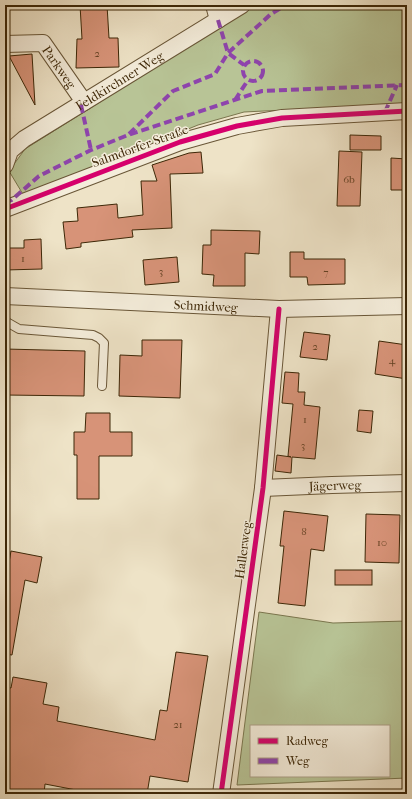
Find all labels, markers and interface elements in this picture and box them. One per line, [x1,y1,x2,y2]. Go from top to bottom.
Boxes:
street label: Parkweg [39,43,80,92]
street label: Feldkirchner Weg [72,47,167,113]
house number: 2 [94,47,100,60]
street label: Salmdorfer Straße [90,121,191,170]
house number: 6b [343,173,355,186]
house number: 1 [21,252,25,265]
house number: 3 [159,265,163,278]
house number: 7 [323,266,329,279]
street label: Schmidweg [173,297,239,315]
house number: 2 [312,340,318,353]
house number: 4 [389,354,396,367]
house number: 1 [303,413,307,426]
house number: 3 [301,439,305,452]
street label: Jägerweg [307,477,362,494]
street label: Hallerweg [232,519,255,580]
house number: 8 [301,525,307,538]
house number: 10 [377,536,387,549]
house number: 21 [173,718,183,731]
legend [250,725,390,777]
text: Radweg [286,734,329,748]
text: Weg [285,754,310,768]

